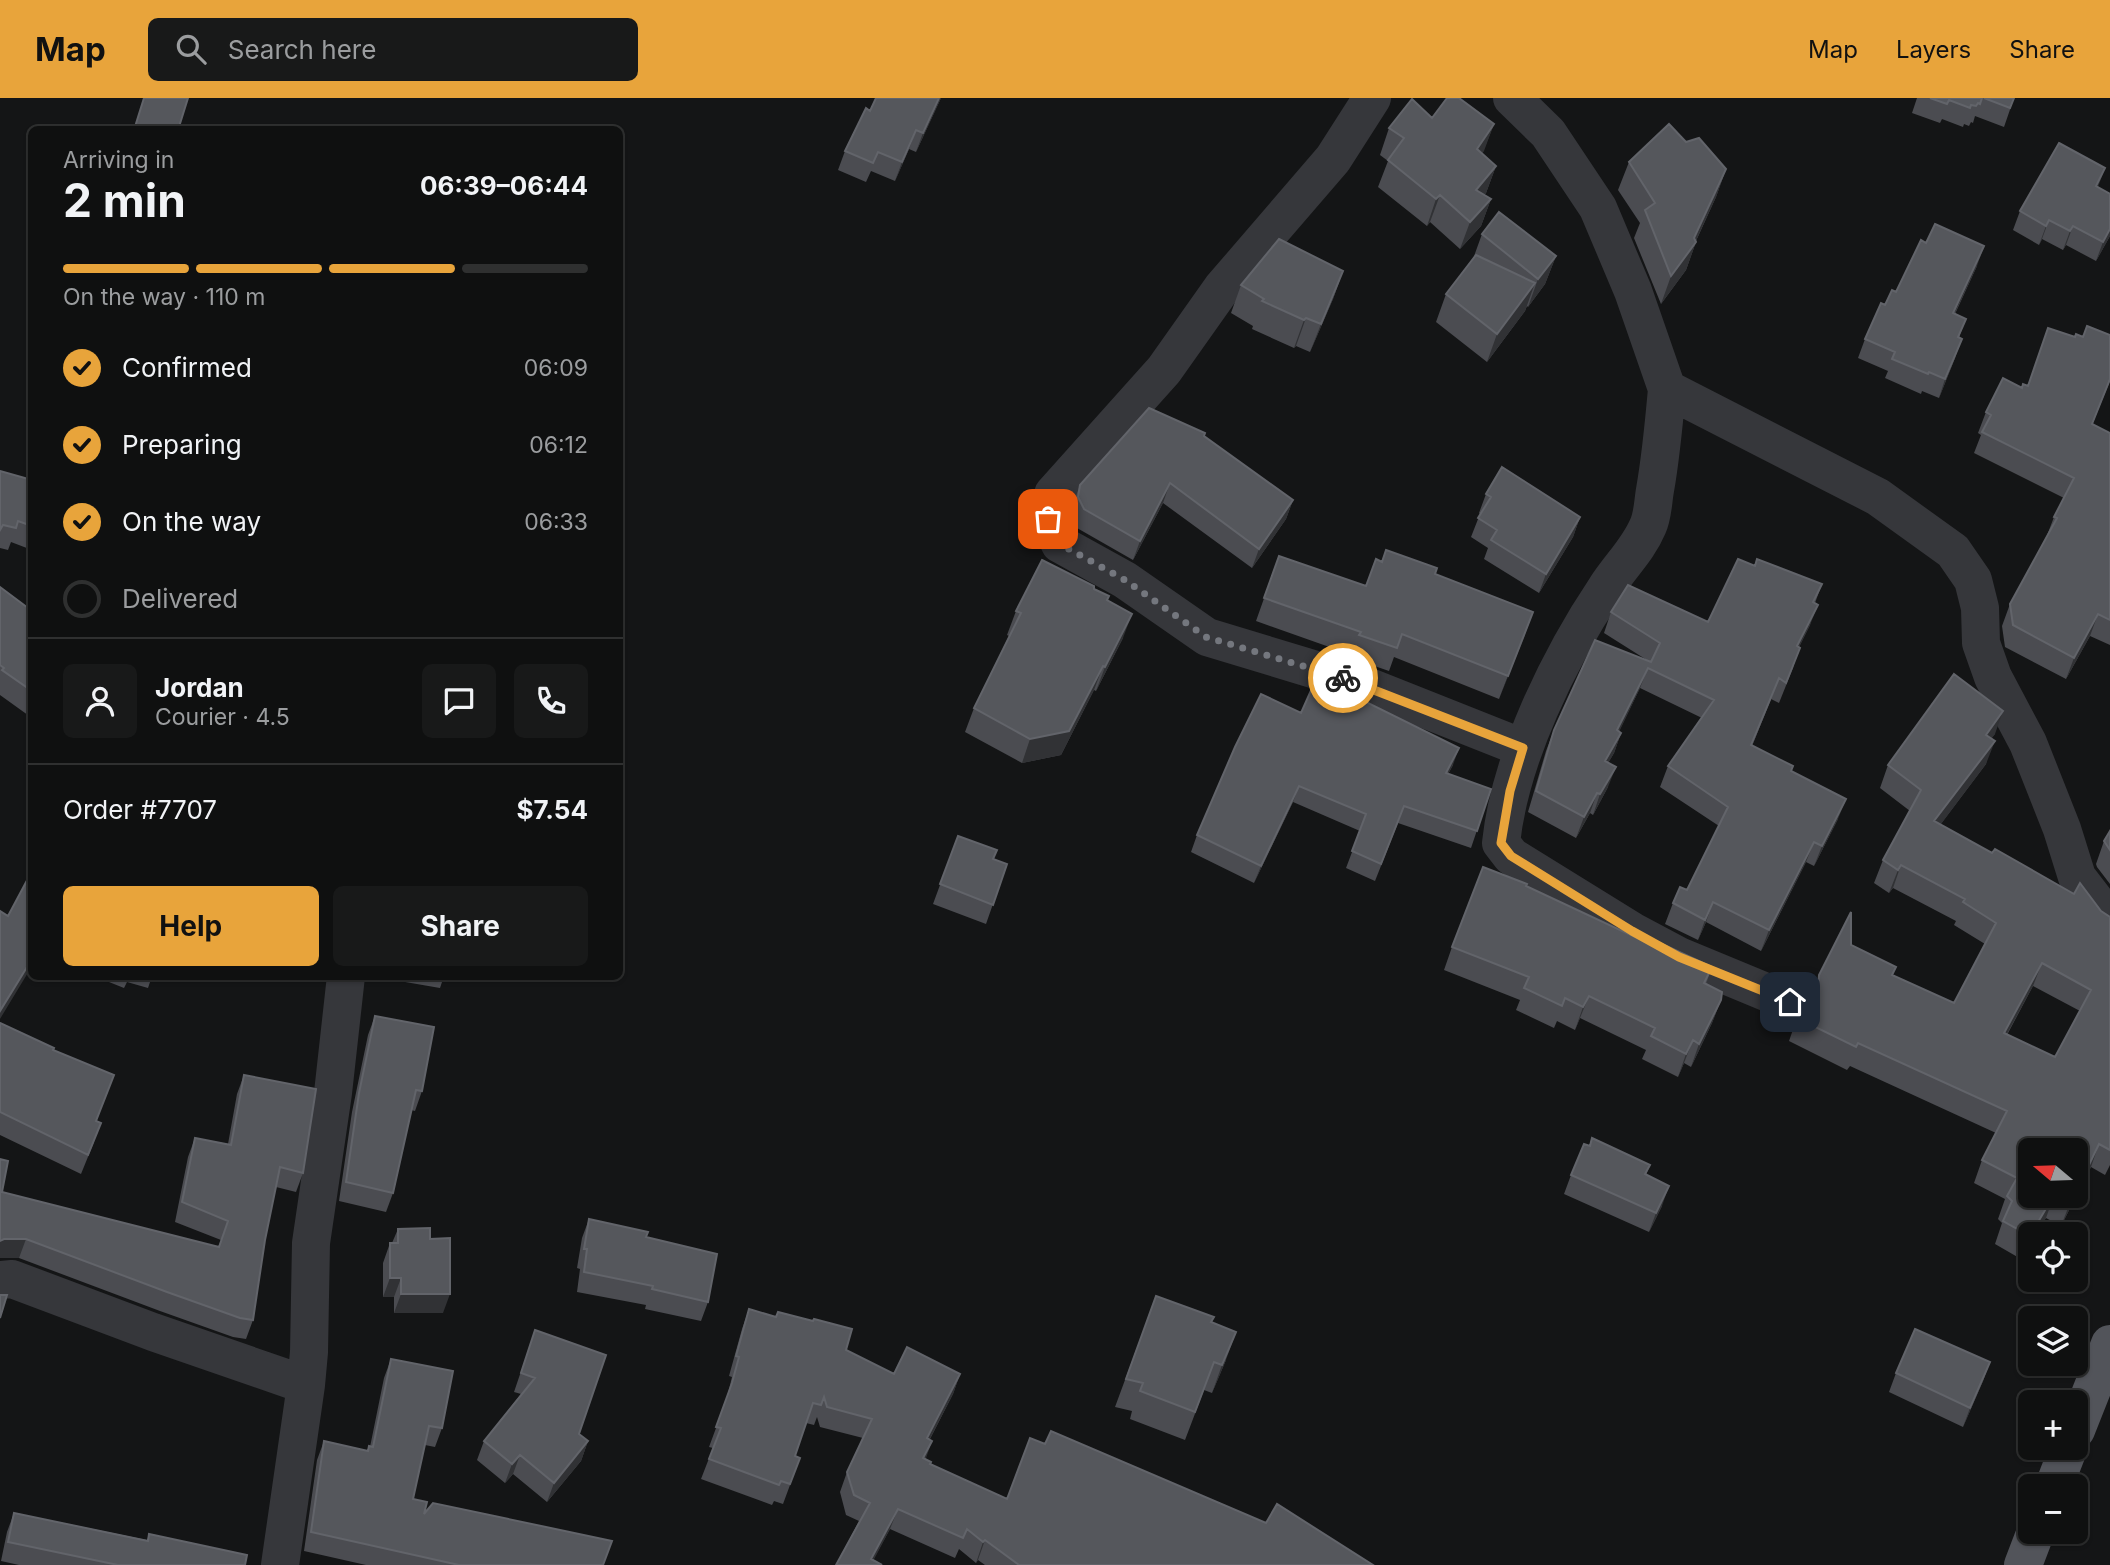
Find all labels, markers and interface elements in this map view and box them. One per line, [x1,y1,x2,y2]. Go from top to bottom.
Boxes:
search box [148,18,638,81]
text: Map [35,29,106,69]
icon: search [172,30,210,68]
text: Search here [228,34,376,65]
text: Map [1808,35,1858,64]
text: Layers [1896,35,1971,64]
text: Share [2009,35,2075,64]
text: Arriving in [63,146,174,174]
text: 06:39–06:44 [420,170,588,201]
text: 2 min [63,172,186,228]
text: On the way · 110 m [63,283,265,311]
icon: check [63,349,101,387]
text: Confirmed [122,352,252,383]
text: 06:09 [524,354,588,382]
icon: check [63,426,101,464]
text: Preparing [122,429,242,460]
text: 06:12 [529,431,588,459]
pin [1018,489,1078,549]
icon: bag [1029,500,1067,538]
icon: check [63,503,101,541]
text: On the way [122,506,261,537]
text: 06:33 [524,508,588,536]
text: Delivered [122,583,238,614]
courier [1308,643,1378,713]
icon: bike [1324,659,1362,697]
button: person [63,664,137,738]
button: chat [422,664,496,738]
button: phone [514,664,588,738]
text: Jordan [155,672,244,703]
text: Courier · 4.5 [155,703,290,731]
text: Order #7707 [63,794,217,825]
text: $7.54 [516,794,588,825]
button: Help [63,886,319,966]
button: Share [333,886,588,966]
pin [1760,972,1820,1032]
icon: home [1771,983,1809,1021]
north arrow [2018,1138,2088,1208]
map controls [2018,1138,2088,1544]
button: locate [2018,1222,2088,1292]
button: layers [2018,1306,2088,1376]
button: + [2018,1390,2088,1460]
button: − [2018,1474,2088,1544]

